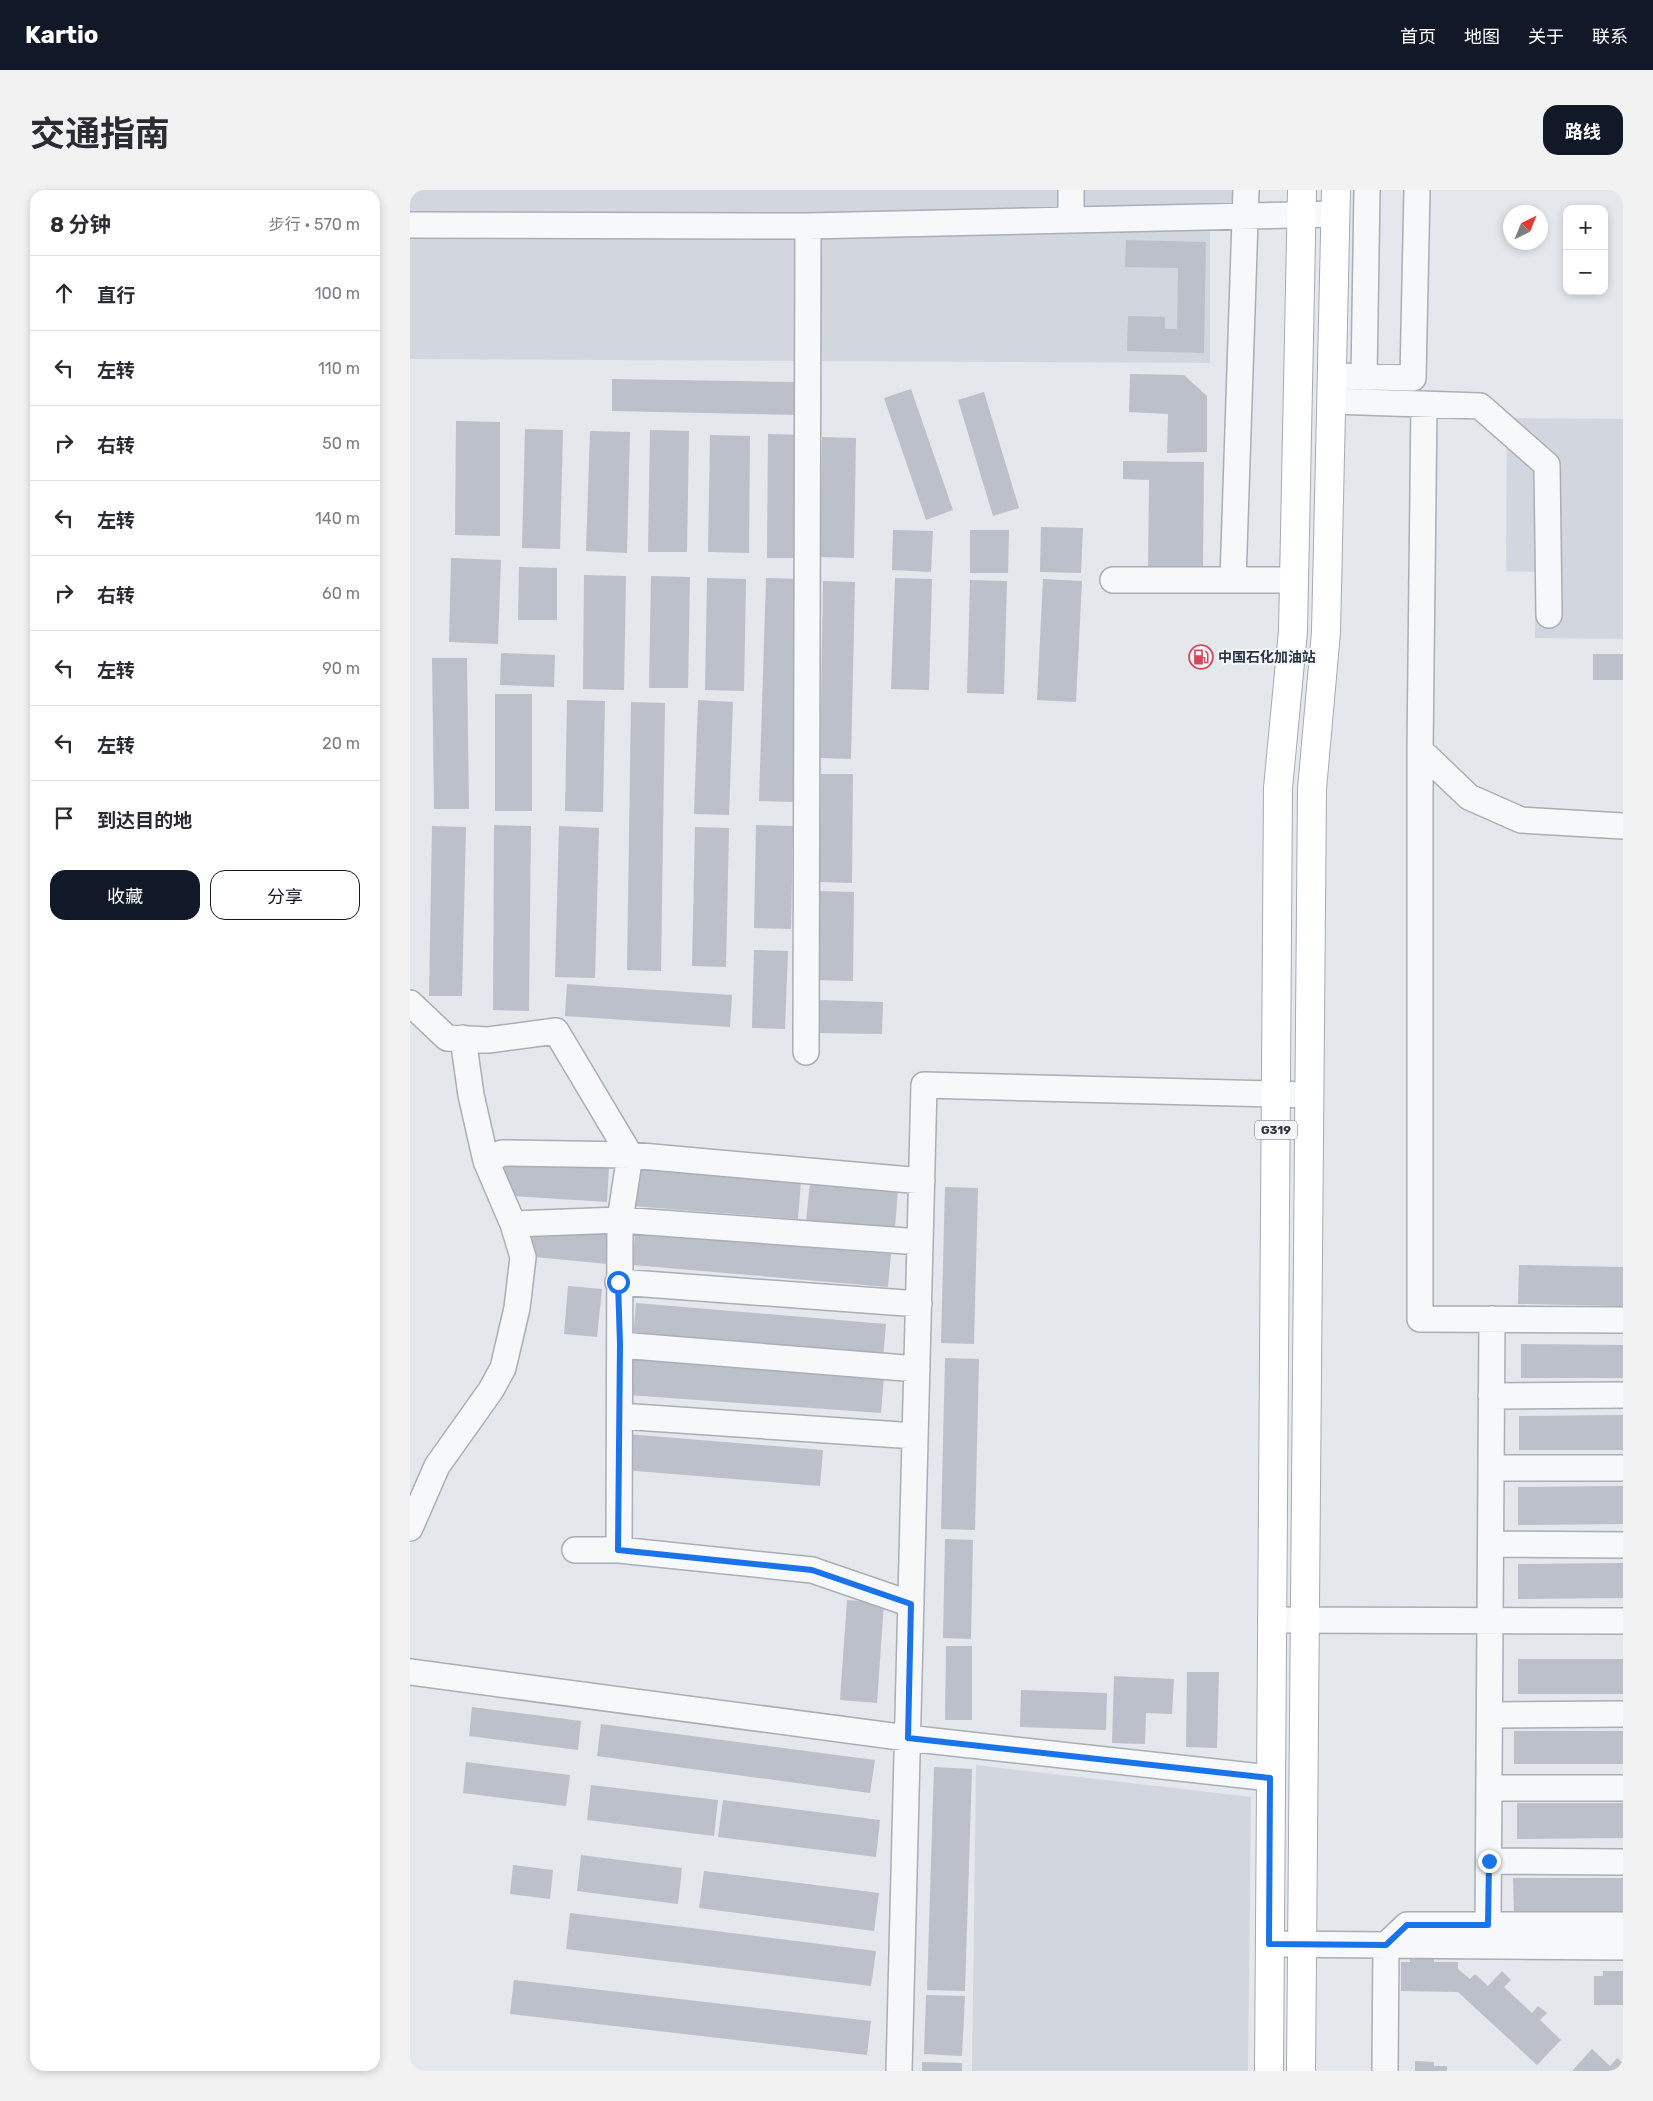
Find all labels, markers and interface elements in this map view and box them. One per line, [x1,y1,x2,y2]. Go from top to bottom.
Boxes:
text: Kartio [25,21,99,49]
text: 首页 [1400,26,1436,48]
text: 地图 [1464,26,1500,48]
text: 关于 [1528,26,1564,48]
text: 联系 [1592,26,1628,48]
button: 路线 [1543,105,1623,155]
text: 交通指南 [30,113,170,155]
north arrow [1503,205,1548,250]
map controls [1563,205,1608,295]
button: + [1563,205,1608,250]
text: 8 分钟 [50,212,111,237]
text: 步行 · 570 m [269,215,360,234]
button: − [1563,250,1608,295]
icon: ahead [50,279,78,307]
text: 直行 [97,284,135,307]
text: 100 m [315,284,360,303]
icon: left [50,354,78,382]
text: 左转 [97,359,135,382]
text: 110 m [318,359,360,378]
icon: right [50,429,78,457]
text: 右转 [97,434,135,457]
text: 50 m [322,434,360,453]
icon: left [50,504,78,532]
text: 左转 [97,509,135,532]
text: 140 m [315,509,360,528]
icon: right [50,579,78,607]
text: 右转 [97,584,135,607]
text: 60 m [322,584,360,603]
fuel station icon: 中国石化加油站 [1188,644,1214,670]
place label: 中国石化加油站 [1218,649,1316,666]
icon: left [50,654,78,682]
text: 左转 [97,659,135,682]
text: 90 m [322,659,360,678]
icon: left [50,729,78,757]
text: 左转 [97,734,135,757]
text: 20 m [322,734,360,753]
icon: arrive [50,804,78,832]
text: 到达目的地 [97,809,192,832]
button: 收藏 [50,870,200,920]
button: 分享 [210,870,360,920]
road number: G319 [1255,1120,1297,1140]
route start [607,1271,630,1294]
route end [1478,1850,1501,1873]

